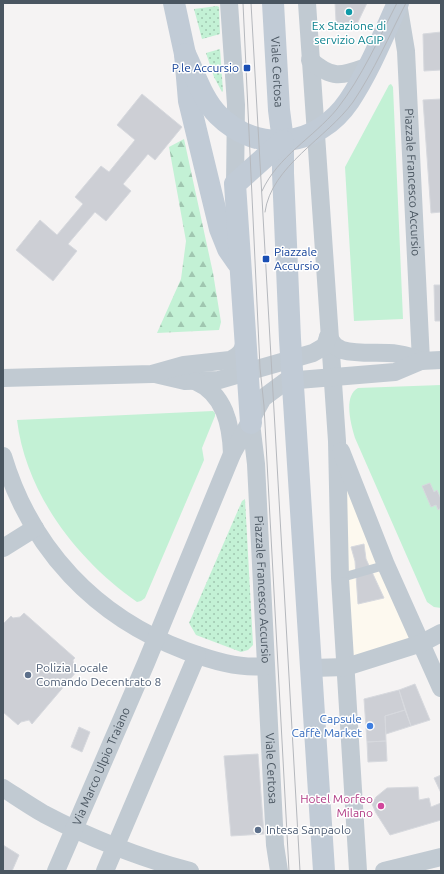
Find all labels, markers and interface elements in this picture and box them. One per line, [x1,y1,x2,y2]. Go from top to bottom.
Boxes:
marker: Ex Stazione di servizio AGIP [344,7,354,17]
place label: Ex Stazione di servizio AGIP [312,19,386,46]
street label: Viale Certosa [269,36,286,108]
place label: P.le Accursio [172,61,239,74]
marker: P.le Accursio [242,63,252,73]
street label: Piazzale Francesco Accursio [403,108,423,256]
place label: Piazzale Accursio [274,245,319,272]
marker: Piazzale Accursio [261,254,271,264]
street label: Piazzale Francesco Accursio [253,515,273,664]
place label: Polizia Locale Comando Decentrato 8 [36,661,162,688]
marker: Polizia Locale Comando Decentrato 8 [23,670,33,680]
street label: Via Marco Ulpio Traiano [70,705,132,827]
place label: Capsule Caffè Market [292,712,362,739]
marker: Capsule Caffè Market [365,721,375,731]
street label: Viale Certosa [263,732,280,804]
place label: Hotel Morfeo Milano [300,792,373,819]
marker: Hotel Morfeo Milano [376,801,386,811]
place label: Intesa Sanpaolo [266,823,351,836]
marker: Intesa Sanpaolo [253,825,263,835]

